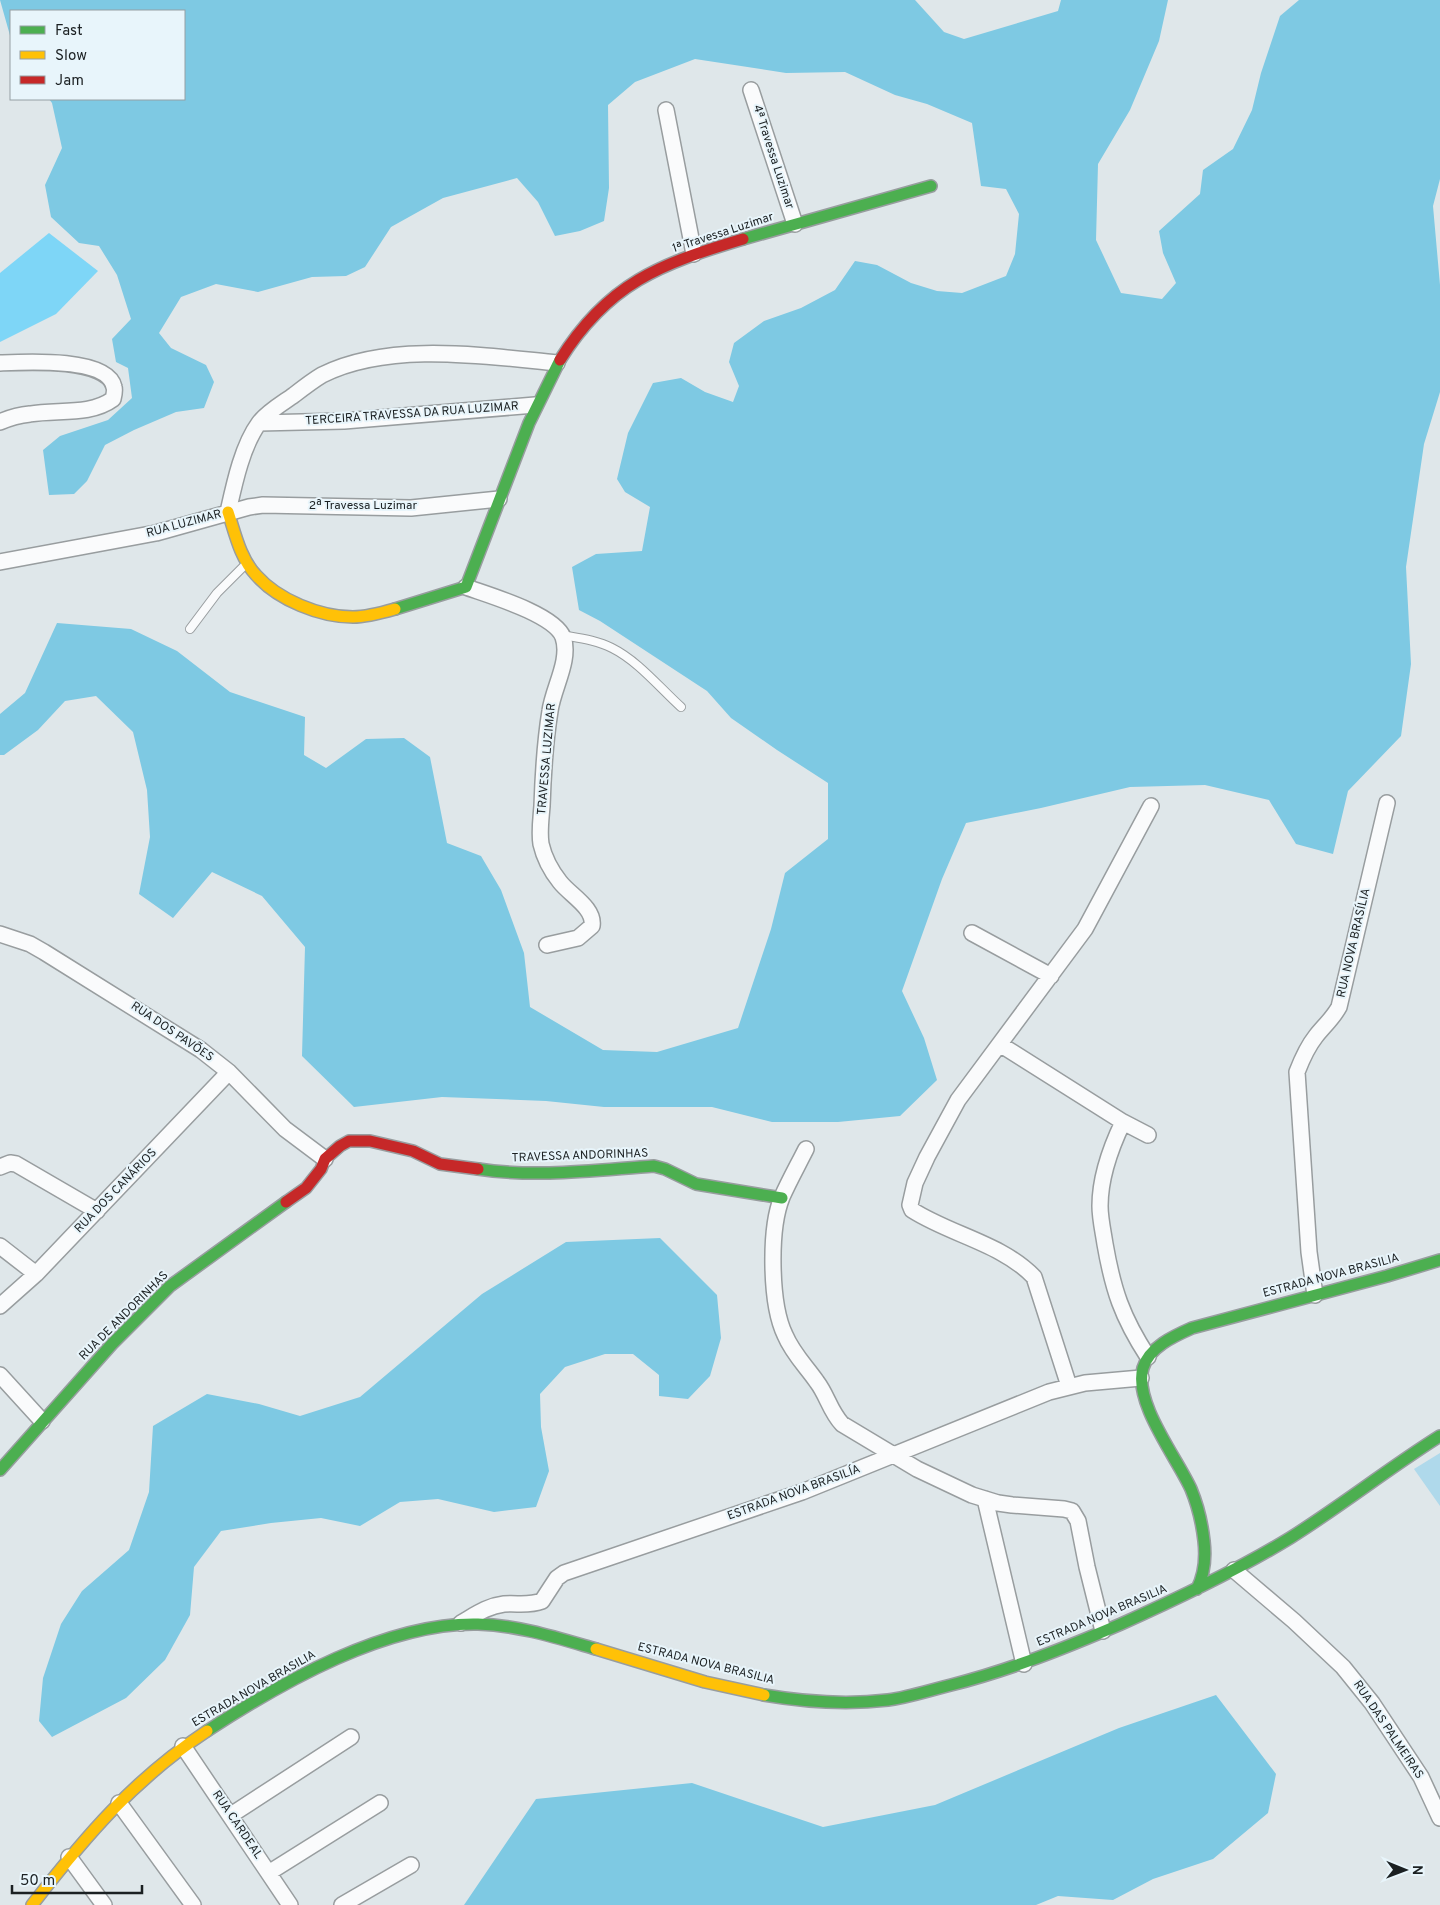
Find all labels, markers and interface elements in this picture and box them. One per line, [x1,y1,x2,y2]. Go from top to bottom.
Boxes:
legend [10,10,185,100]
text: Fast [55,22,83,41]
text: Slow [55,47,87,66]
text: Jam [55,72,84,91]
street label: 4ª Travessa Luzimar [749,103,797,211]
street label: 1ª Travessa Luzimar [670,209,776,257]
street label: TERCEIRA TRAVESSA DA RUA LUZIMAR [305,399,519,429]
street label: 2ª Travessa Luzimar [309,498,418,514]
street label: RUA LUZIMAR [145,506,223,542]
street label: TRAVESSA LUZIMAR [534,702,560,816]
street label: RUA NOVA BRASÍLIA [1334,887,1374,999]
street label: RUA DOS PAVÕES [127,998,217,1066]
street label: RUA DOS CANÁRIOS [71,1145,161,1237]
street label: TRAVESSA ANDORINHAS [511,1146,649,1166]
street label: ESTRADA NOVA BRASILIA [1261,1250,1401,1302]
street label: RUA DE ANDORINHAS [76,1268,172,1364]
street label: ESTRADA NOVA BRASILÍA [725,1461,863,1525]
street label: ESTRADA NOVA BRASILIA [1034,1581,1170,1651]
street label: ESTRADA NOVA BRASILIA [636,1639,776,1689]
street label: ESTRADA NOVA BRASILIA [189,1647,319,1731]
street label: RUA DAS PALMEIRAS [1349,1678,1427,1782]
street label: RUA CARDEAL [208,1788,266,1863]
north arrow [1380,1845,1430,1895]
scale bar [12,1862,142,1894]
text: N [1408,1865,1425,1875]
text: 50 m [20,1872,55,1891]

